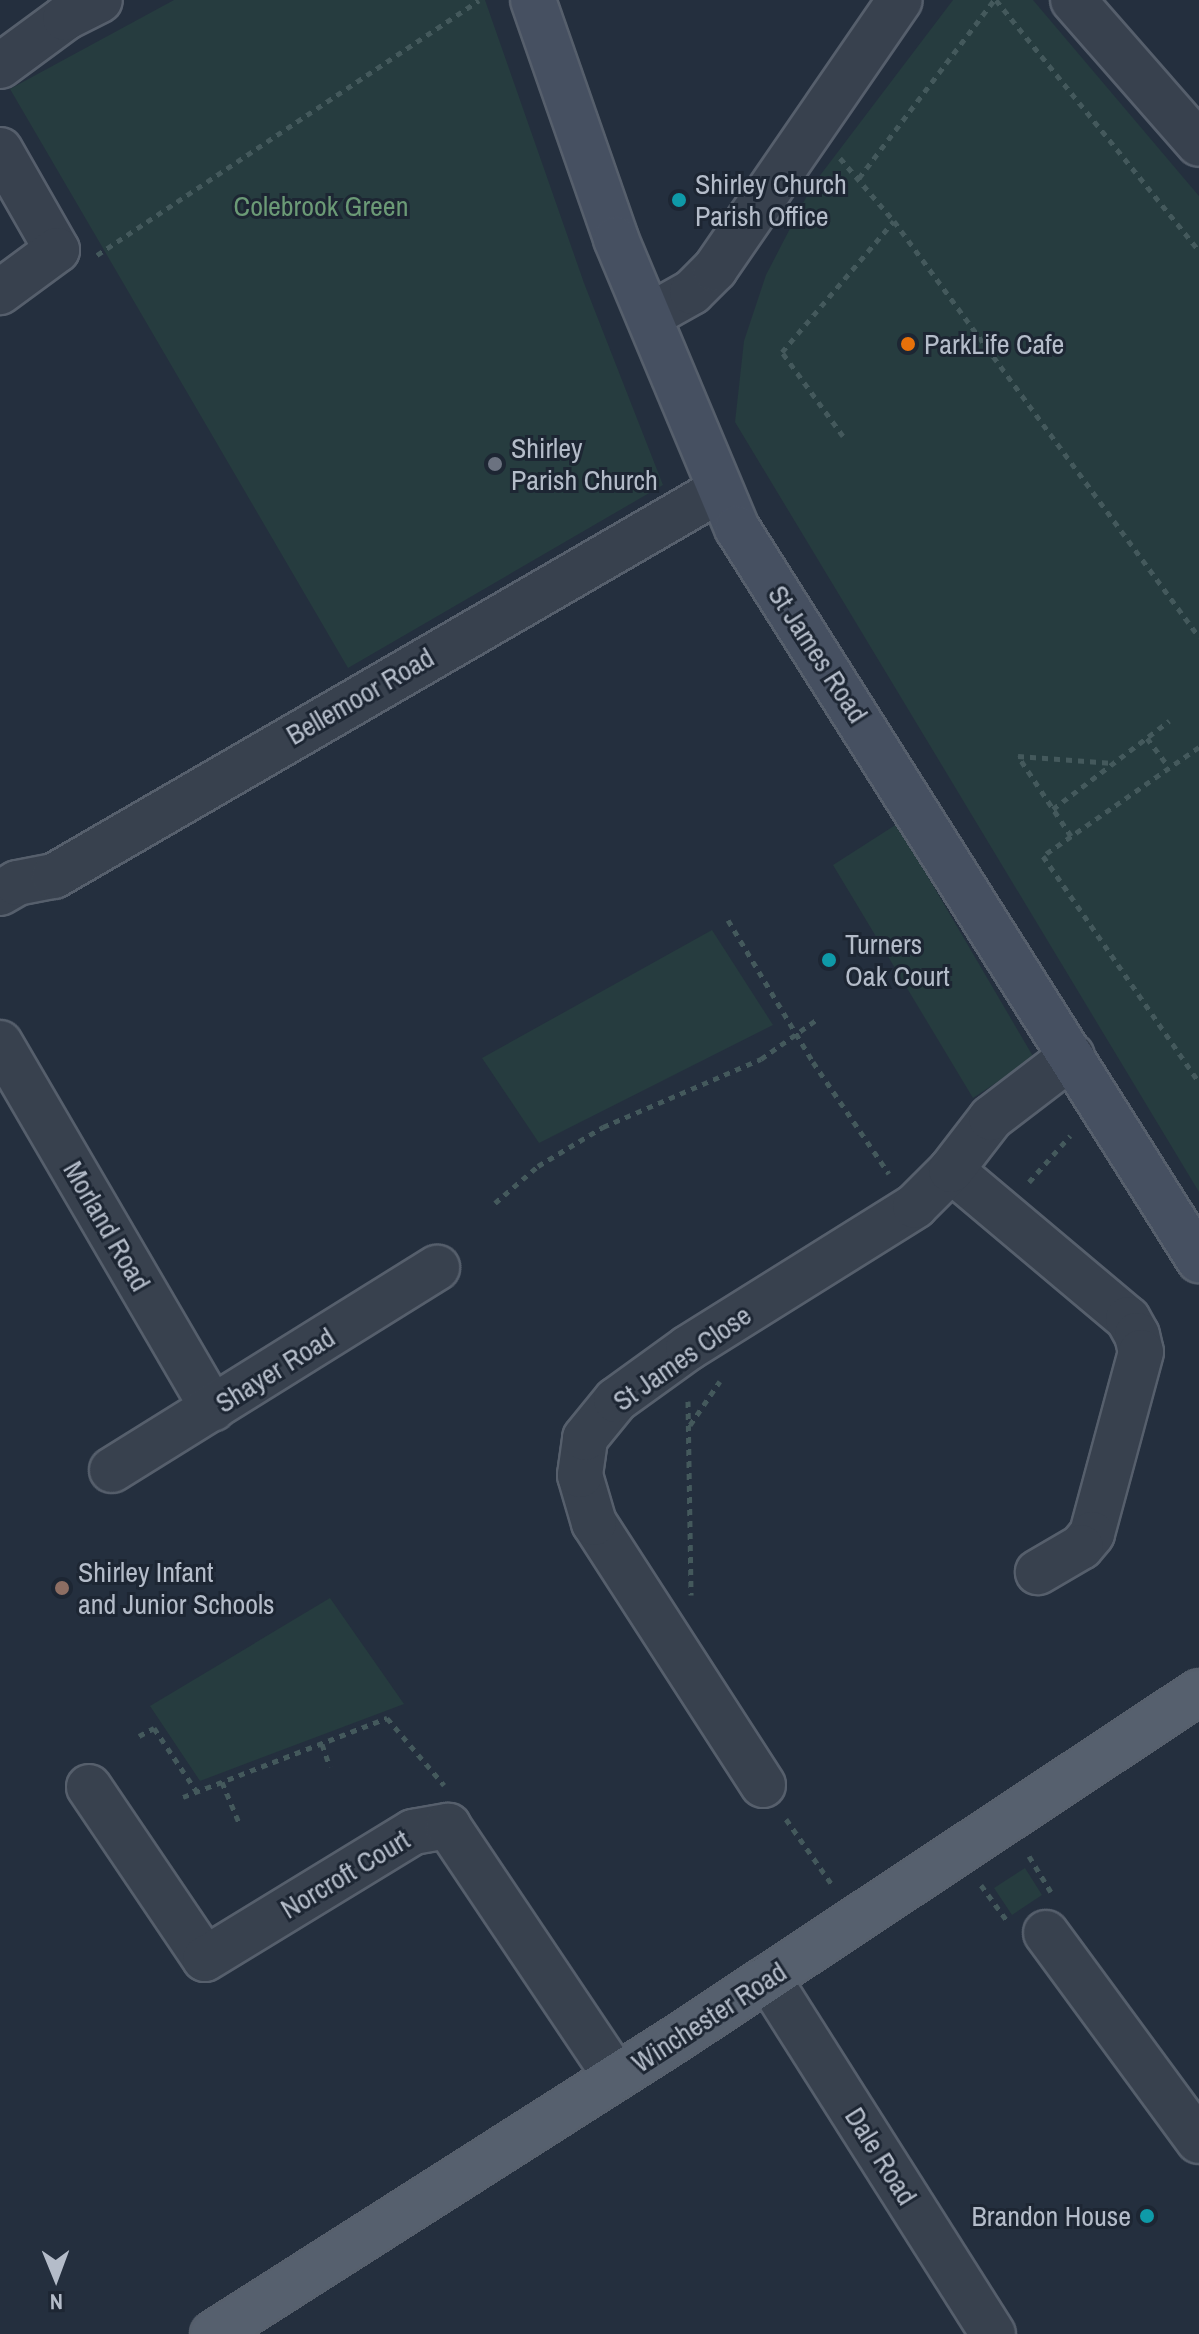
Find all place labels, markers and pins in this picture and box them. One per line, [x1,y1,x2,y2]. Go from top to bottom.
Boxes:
place label: Shirley Church Parish Office [695,167,847,233]
marker: Shirley Church Parish Office [670,191,688,209]
place label: ParkLife Cafe [924,327,1064,361]
marker: ParkLife Cafe [899,335,917,353]
place label: Shirley Parish Church [511,431,658,497]
marker: Shirley Parish Church [486,455,504,473]
place label: Turners Oak Court [845,927,950,993]
marker: Turners Oak Court [820,951,838,969]
place label: Shirley Infant and Junior Schools [78,1555,275,1621]
marker: Shirley Infant and Junior Schools [53,1579,71,1597]
place label: Brandon House [971,2199,1131,2233]
marker: Brandon House [1138,2207,1156,2225]

